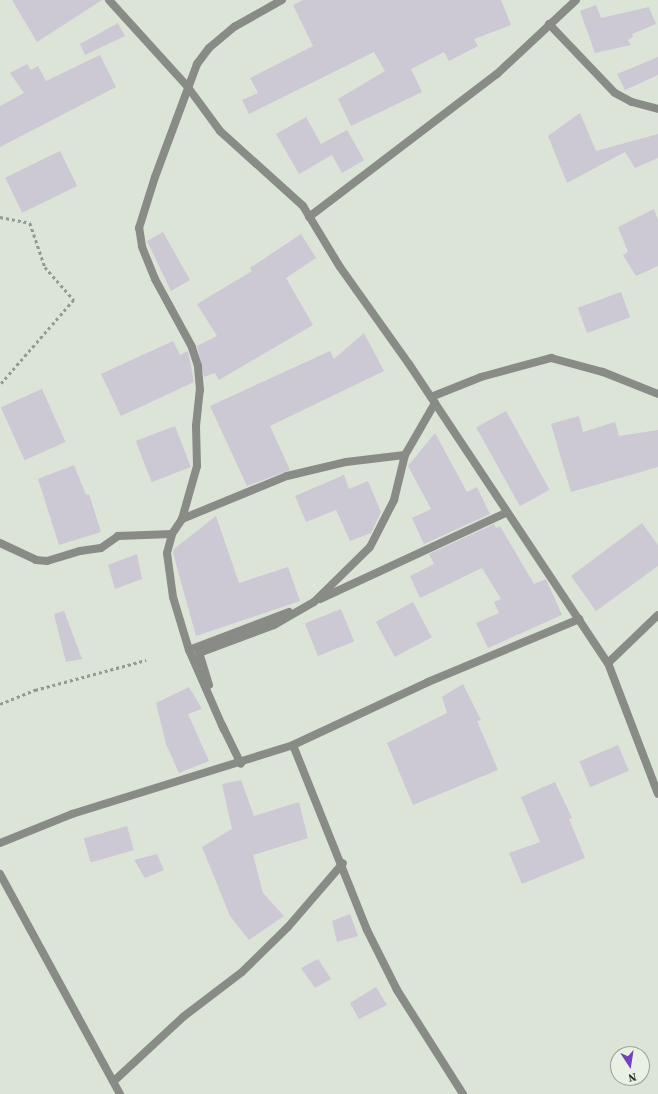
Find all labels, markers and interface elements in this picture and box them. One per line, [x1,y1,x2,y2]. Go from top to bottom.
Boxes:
north arrow [610,1046,650,1086]
text: N [627,1069,638,1085]

